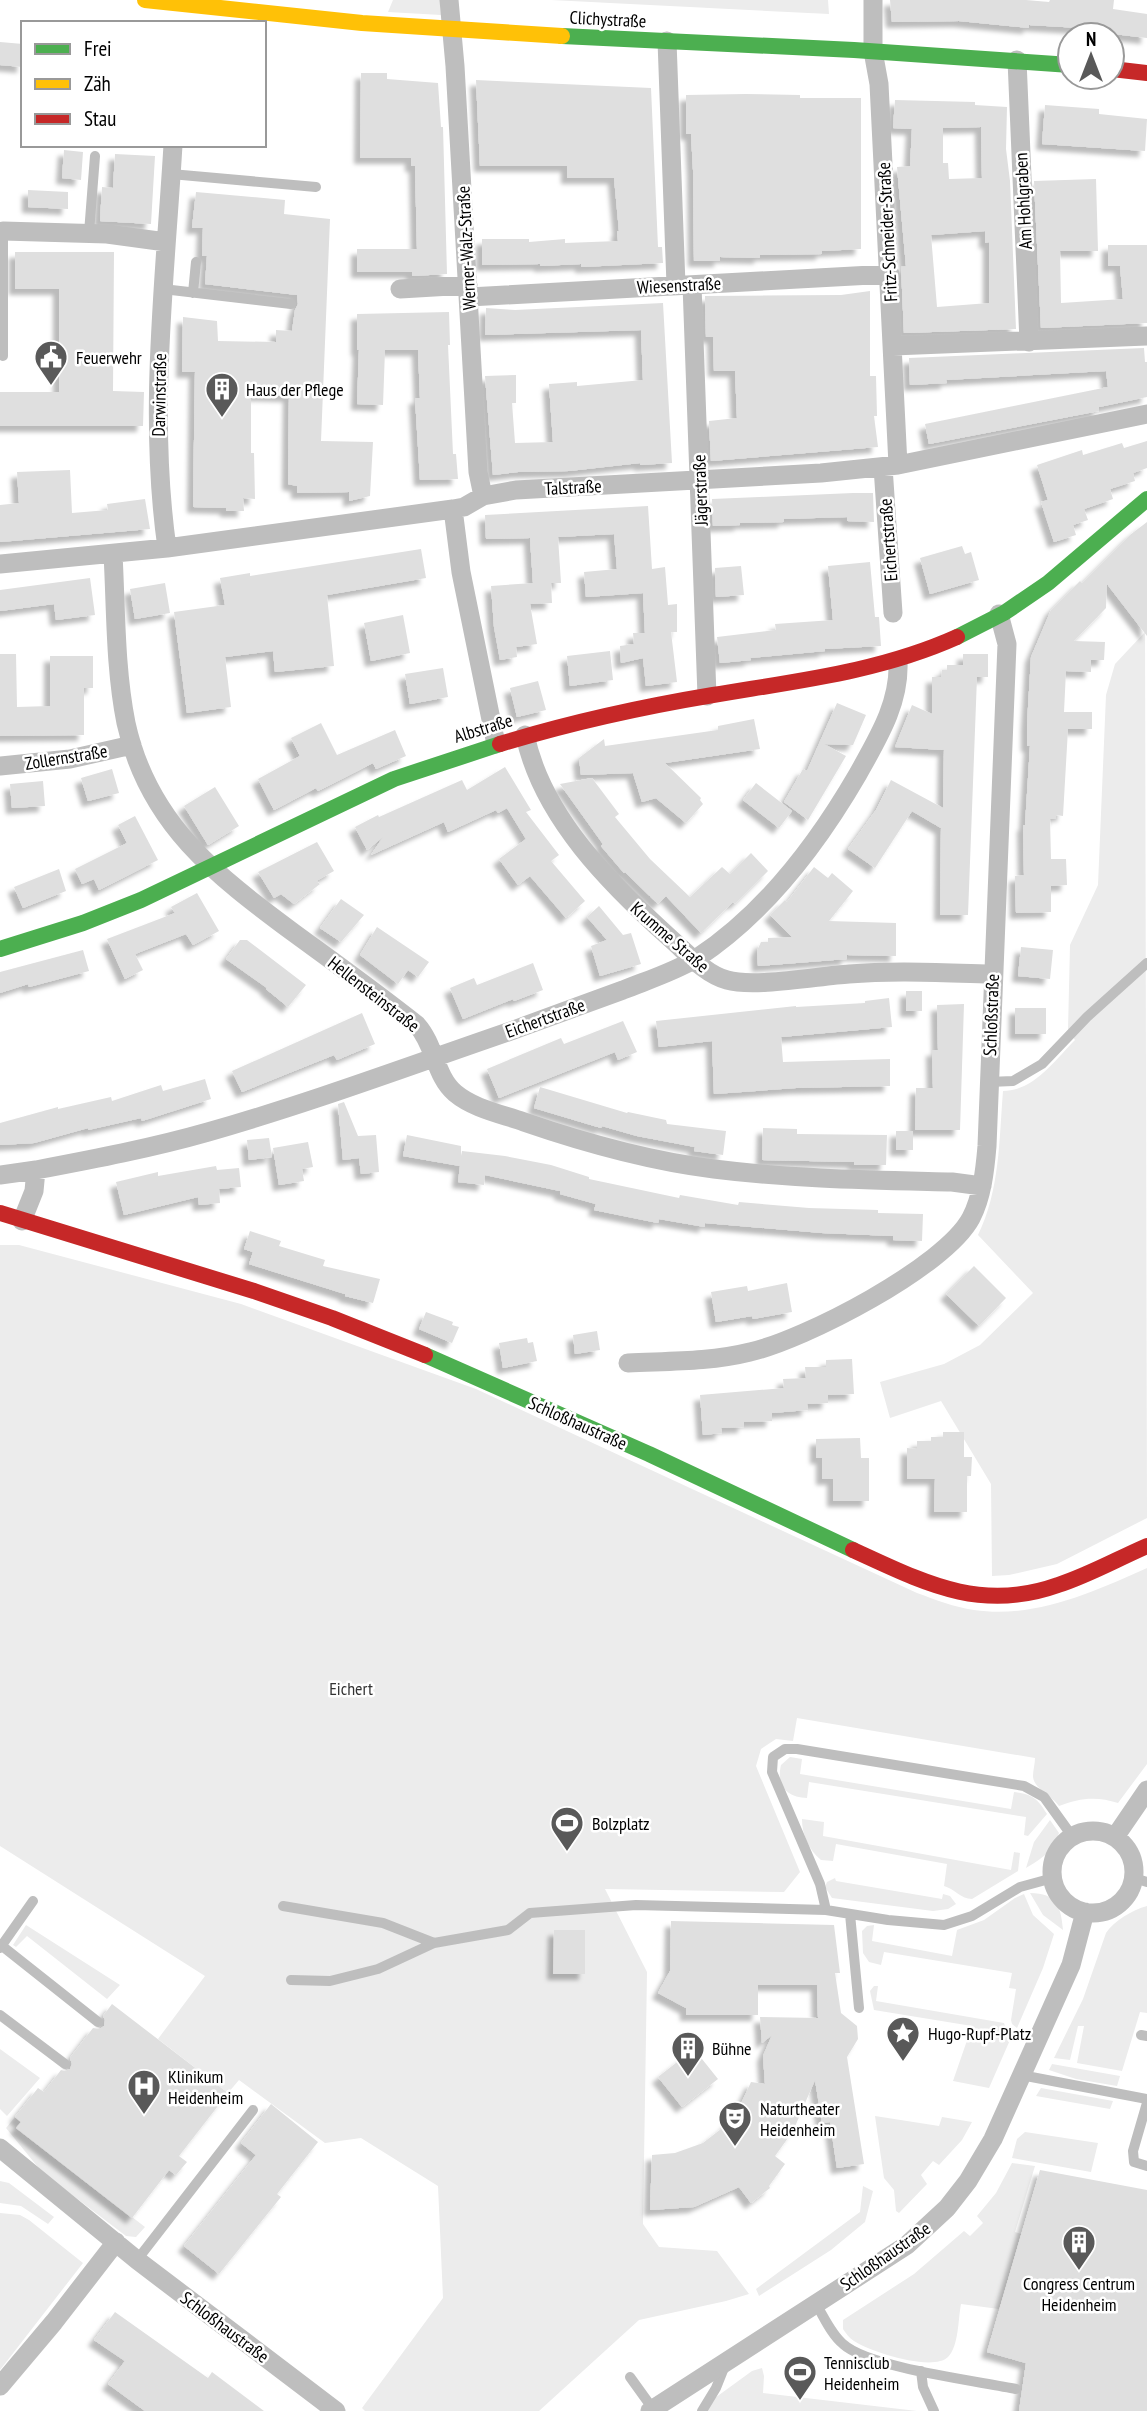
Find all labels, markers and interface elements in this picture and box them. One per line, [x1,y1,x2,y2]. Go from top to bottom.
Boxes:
street label: Clichystraße [569,6,647,32]
legend [21,21,266,147]
north arrow [1056,21,1126,91]
text: N [1086,27,1096,51]
text: Frei [84,35,112,62]
text: Zäh [84,70,111,97]
text: Stau [84,105,116,132]
street label: Am Hohlgraben [1009,152,1037,250]
street label: Fritz-Schneider-Straße [872,161,902,303]
street label: Werner-Walz-Straße [451,185,481,311]
street label: Wiesenstraße [636,271,722,299]
public building icon: Feuerwehr [32,338,70,387]
place label: Feuerwehr [76,346,142,369]
street label: Darwinstraße [147,353,171,437]
building icon: Haus der Pflege [203,370,241,419]
place label: Haus der Pflege [246,378,344,401]
street label: Jägerstraße [687,454,713,527]
street label: Talstraße [544,474,602,500]
street label: Eichertstraße [874,498,902,582]
street label: Albstraße [451,708,515,748]
street label: Zollernstraße [23,739,109,775]
street label: Krumme Straße [626,897,714,977]
street label: Hellensteinstraße [323,951,425,1037]
street label: Schloßstraße [978,974,1004,1056]
street label: Eichertstraße [502,993,588,1043]
street label: Schloßhaustraße [525,1391,631,1455]
park label: Eichert [329,1677,373,1700]
sports icon: Bolzplatz [548,1804,586,1853]
place label: Bolzplatz [592,1812,650,1835]
place icon: Hugo-Rupf-Platz [884,2014,922,2063]
place label: Hugo-Rupf-Platz [928,2022,1031,2045]
building icon: Bühne [669,2029,707,2078]
place label: Bühne [712,2037,752,2060]
place label: Klinikum Heidenheim [168,2065,243,2109]
hospital icon: Klinikum Heidenheim [125,2067,163,2116]
place label: Naturtheater Heidenheim [760,2097,840,2141]
theatre icon: Naturtheater Heidenheim [716,2099,754,2148]
street label: Schloßhaustraße [835,2216,935,2296]
building icon: Congress Centrum Heidenheim [1060,2223,1098,2272]
place label: Congress Centrum Heidenheim [1023,2272,1135,2316]
street label: Schloßhaustraße [176,2286,274,2368]
place label: Tennisclub Heidenheim [824,2351,899,2395]
sports icon: Tennisclub Heidenheim [781,2353,819,2402]

